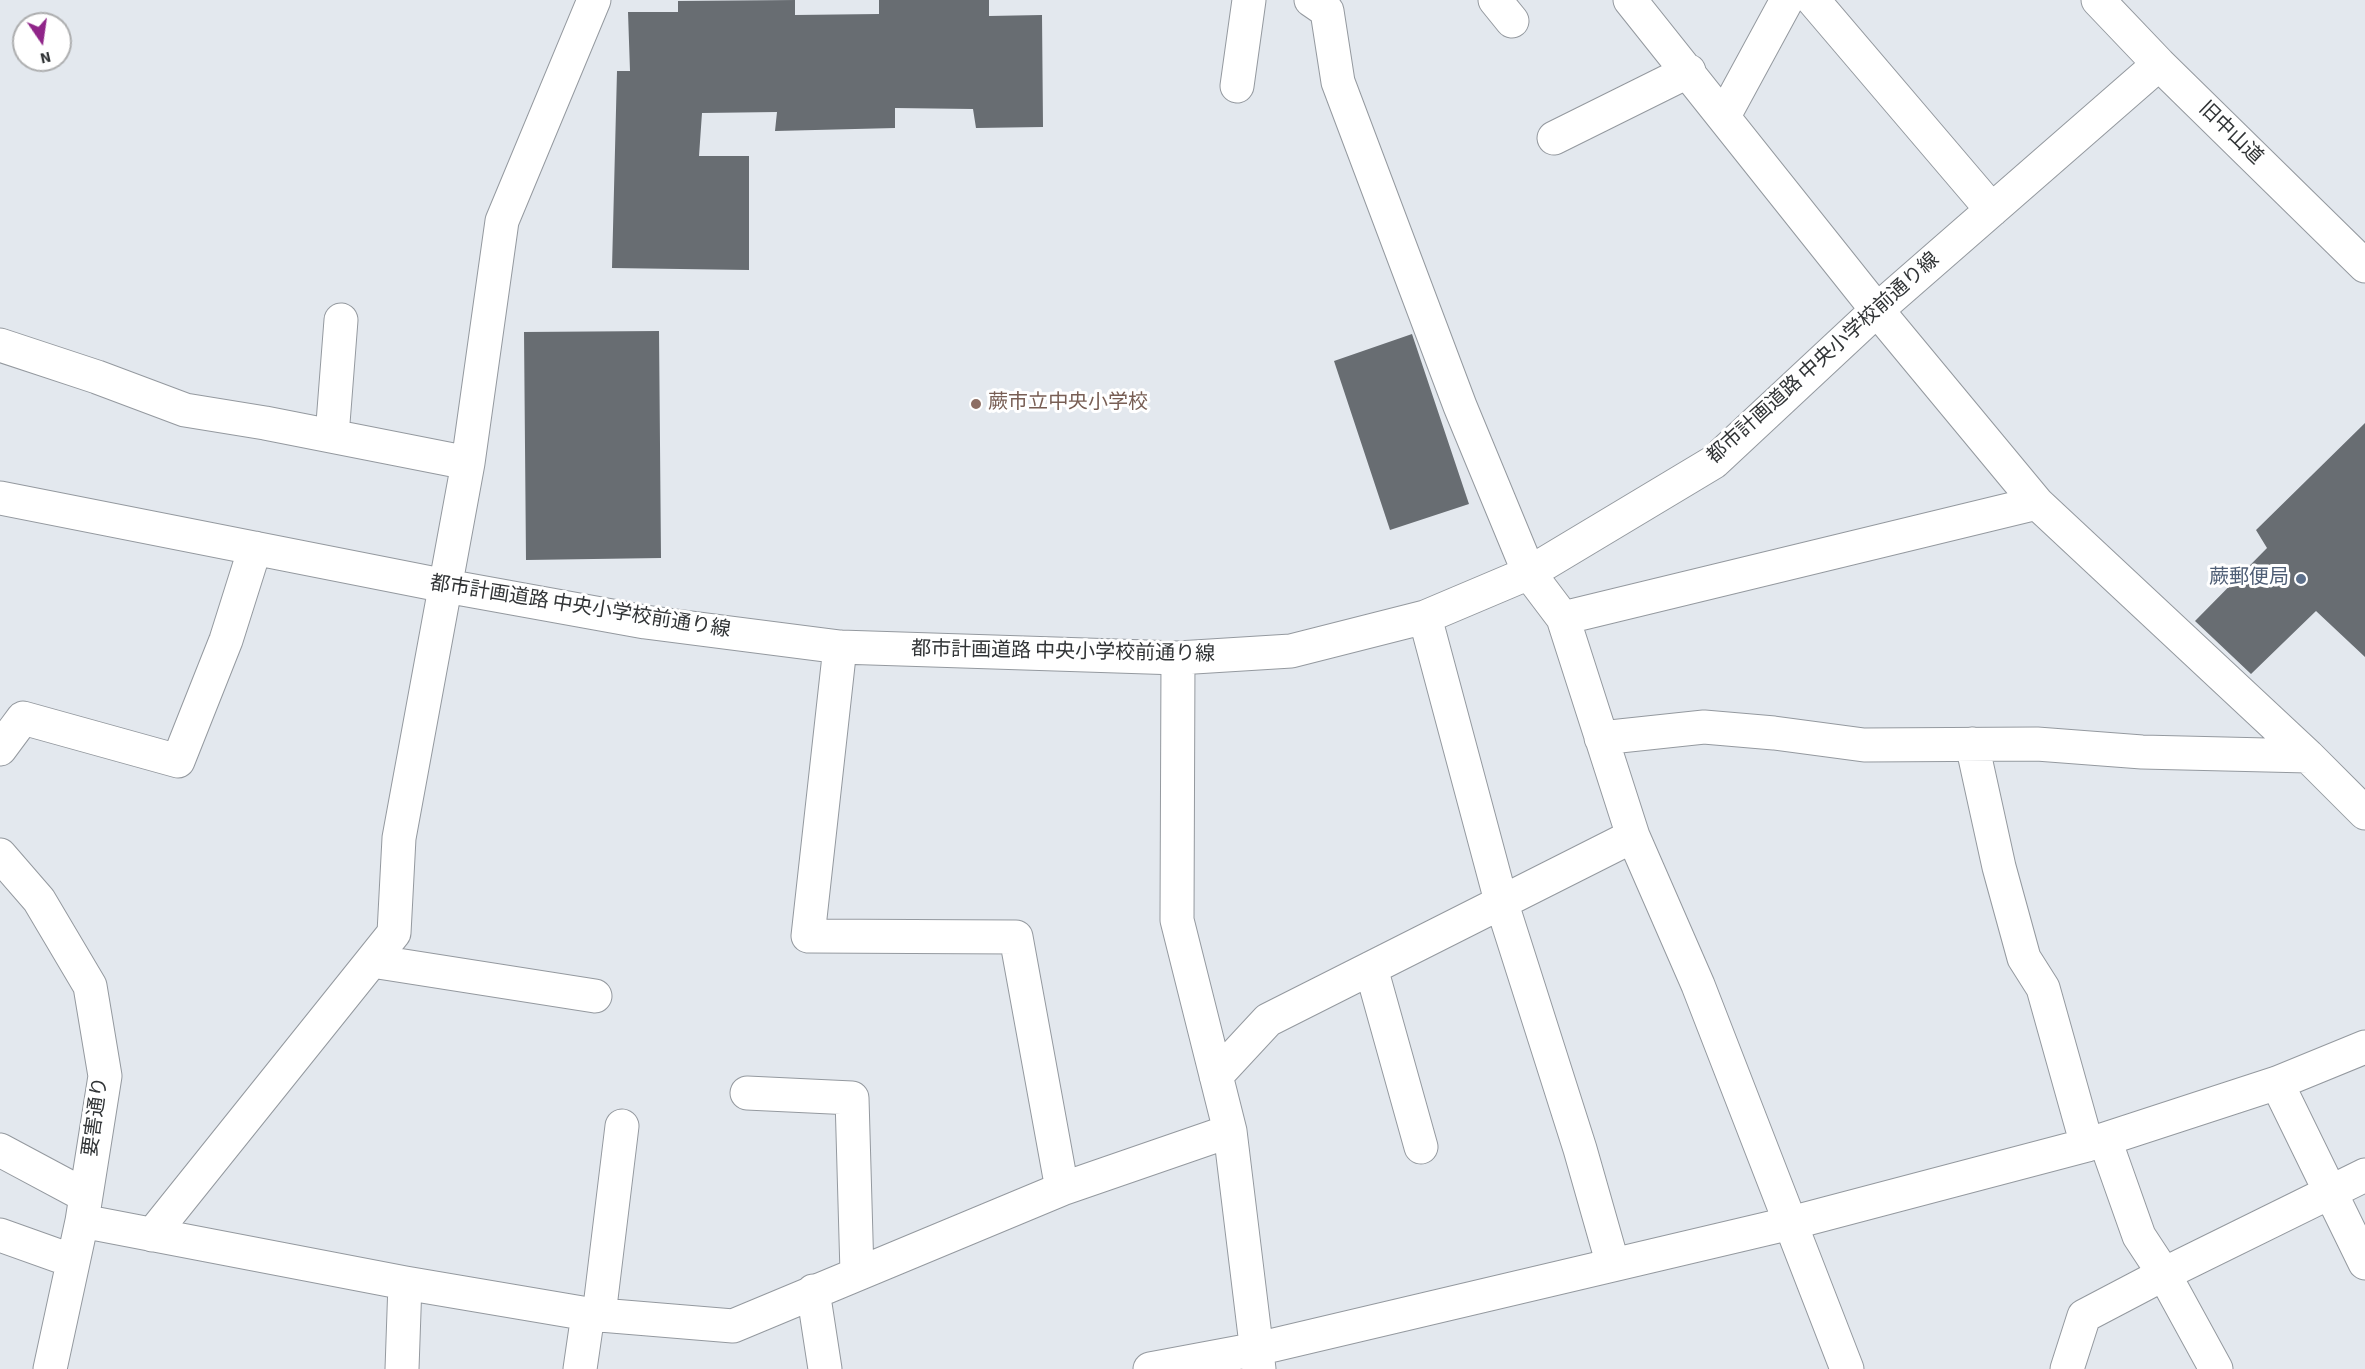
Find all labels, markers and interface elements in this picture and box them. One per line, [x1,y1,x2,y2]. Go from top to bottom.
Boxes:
north arrow [12,12,72,72]
text: N [38,46,53,70]
street label: 旧中山道 [2193,98,2267,170]
street label: 都市計画道路 中央小学校前通り線 [1703,248,1945,470]
place label: 蕨市立中央小学校 [988,392,1148,416]
marker: 蕨市立中央小学校 [969,397,983,411]
place label: 蕨郵便局 [2209,567,2289,591]
street label: 都市計画道路 中央小学校前通り線 [428,572,732,644]
marker: 蕨郵便局 [2294,572,2308,586]
street label: 都市計画道路 中央小学校前通り線 [911,638,1215,668]
street label: 要害通り [80,1076,114,1158]

